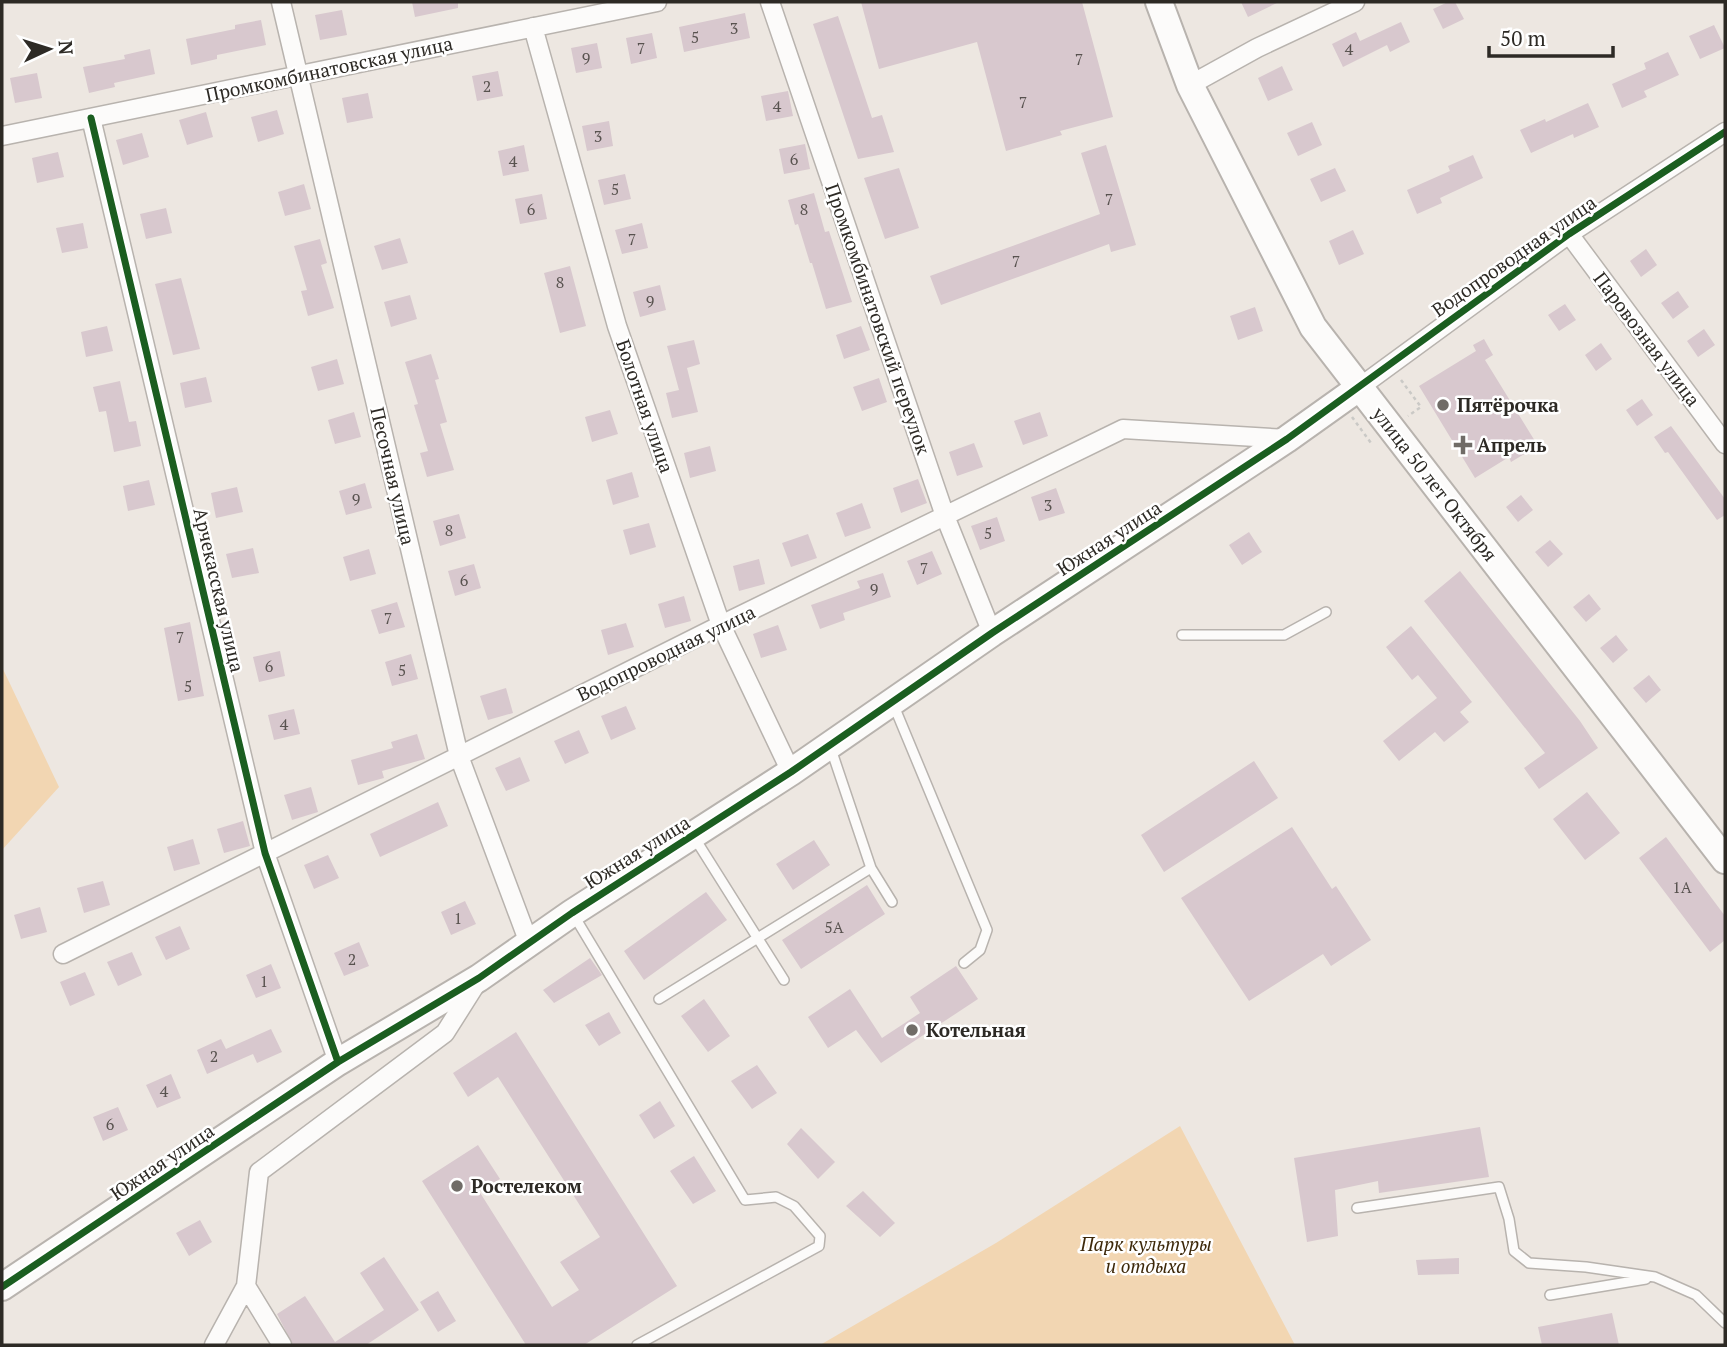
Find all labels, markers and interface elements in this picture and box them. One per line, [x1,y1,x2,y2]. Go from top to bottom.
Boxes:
north arrow [14,14,84,84]
scale bar [1489,14,1613,58]
house number: 3 [730,17,738,39]
text: 50 m [1500,24,1546,52]
house number: 5 [691,26,699,48]
street label: Промкомбинатовская улица [203,30,455,107]
house number: 7 [637,37,645,59]
house number: 4 [1345,38,1354,60]
text: N [53,40,79,56]
house number: 9 [582,47,590,69]
house number: 7 [1075,48,1083,70]
house number: 2 [483,75,491,97]
house number: 7 [1019,91,1027,113]
house number: 4 [773,95,782,117]
house number: 3 [594,125,602,147]
house number: 6 [790,148,799,170]
house number: 4 [509,150,518,172]
house number: 5 [611,178,619,200]
street label: Промкомбинатовский переулок [820,180,937,458]
house number: 7 [1105,188,1113,210]
street label: Водопроводная улица [1427,189,1601,322]
house number: 6 [527,198,536,220]
house number: 8 [800,198,808,220]
house number: 7 [628,228,636,250]
house number: 7 [1012,250,1020,272]
street label: Паровозная улица [1589,266,1706,411]
house number: 8 [556,271,564,293]
house number: 9 [646,290,654,312]
street label: Болотная улица [611,336,680,476]
place label: Пятёрочка [1457,392,1559,417]
marker: Пятёрочка [1435,397,1451,413]
street label: улица 50 лет Октября [1367,401,1503,566]
street label: Песочная улица [365,404,422,548]
place label: Апрель [1477,432,1547,457]
marker: Апрель [1455,437,1471,453]
house number: 9 [352,488,360,510]
house number: 3 [1044,494,1052,516]
street label: Южная улица [1052,494,1166,581]
street label: Арчекасская улица [188,505,251,675]
house number: 8 [445,519,453,541]
house number: 5 [984,522,992,544]
house number: 7 [920,557,928,579]
house number: 6 [460,569,469,591]
house number: 9 [870,578,878,600]
street label: Водопроводная улица [573,598,759,707]
house number: 7 [384,607,392,629]
house number: 7 [176,626,184,648]
house number: 6 [265,655,274,677]
house number: 5 [398,659,406,681]
house number: 5 [184,675,192,697]
house number: 4 [280,713,289,735]
street label: Южная улица [579,809,695,894]
house number: 1А [1672,876,1692,898]
house number: 1 [454,907,462,929]
house number: 5А [824,916,844,938]
house number: 2 [348,948,356,970]
house number: 1 [260,970,268,992]
place label: Котельная [926,1017,1026,1042]
marker: Котельная [904,1022,920,1038]
house number: 2 [210,1045,218,1067]
house number: 4 [160,1080,169,1102]
house number: 6 [106,1113,115,1135]
street label: Южная улица [105,1117,219,1206]
place label: Ростелеком [471,1173,582,1198]
marker: Ростелеком [449,1178,465,1194]
park label: Парк культуры и отдыха [1079,1231,1212,1278]

